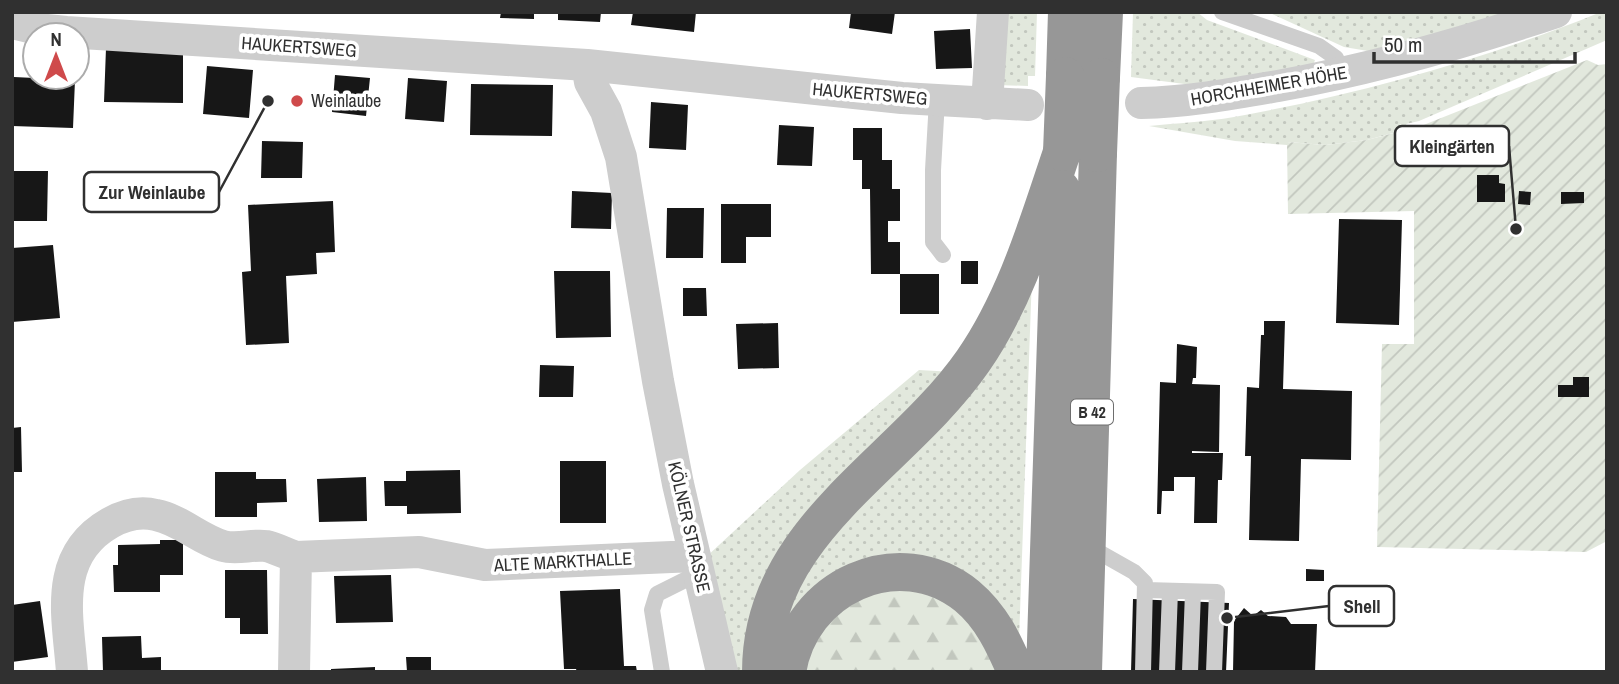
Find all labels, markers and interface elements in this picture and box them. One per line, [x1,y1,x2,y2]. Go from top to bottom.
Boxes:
north arrow [21,21,91,91]
scale bar [1374,21,1575,65]
text: N [50,26,62,52]
street label: HAUKERTSWEG [241,30,357,63]
text: 50 m [1384,30,1422,59]
street label: HORCHHEIMER HÖHE [1189,59,1349,112]
street label: HAUKERTSWEG [811,76,929,111]
place label: Weinlaube [311,88,381,113]
marker: Weinlaube [289,93,305,109]
callout: Kleingärten [1395,126,1509,166]
text: Kleingärten [1409,133,1495,159]
callout: Zur Weinlaube [84,172,219,212]
text: Zur Weinlaube [98,179,206,205]
road number: B 42 [1071,400,1113,424]
street label: KÖLNER STRASSE [662,459,717,595]
street label: ALTE MARKTHALLE [492,545,633,578]
callout: Shell [1329,586,1394,626]
text: Shell [1343,593,1381,619]

